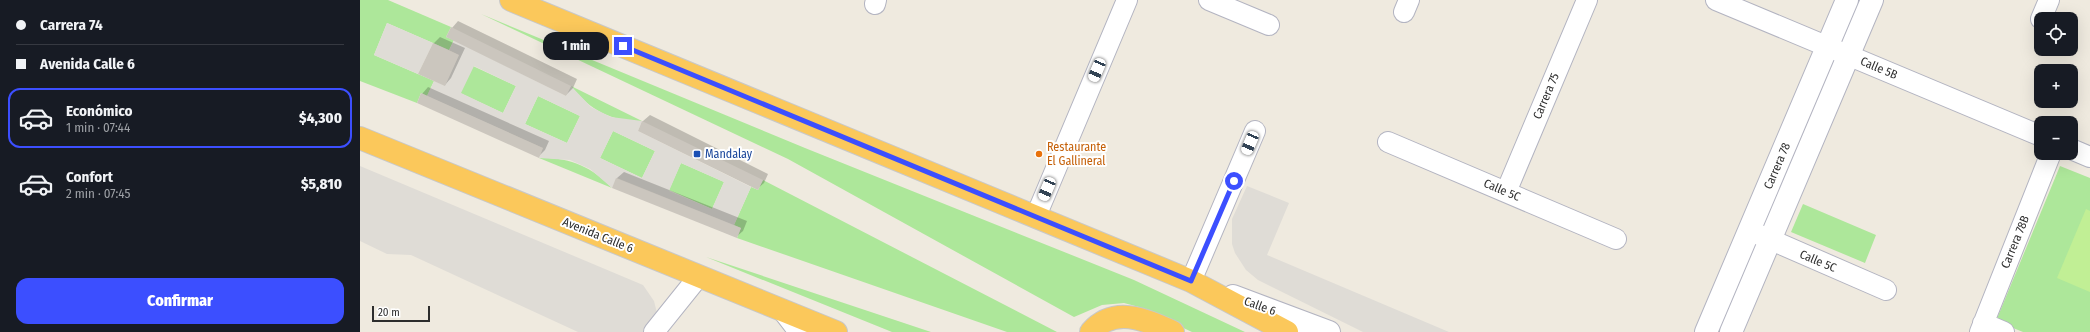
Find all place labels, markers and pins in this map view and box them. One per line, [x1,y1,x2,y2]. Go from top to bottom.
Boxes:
place label: Restaurante El Gallineral [1047,140,1106,168]
place label: Mandalay [705,147,753,161]
marker: Mandalay [692,149,702,159]
marker: Restaurante El Gallineral [1034,149,1044,159]

